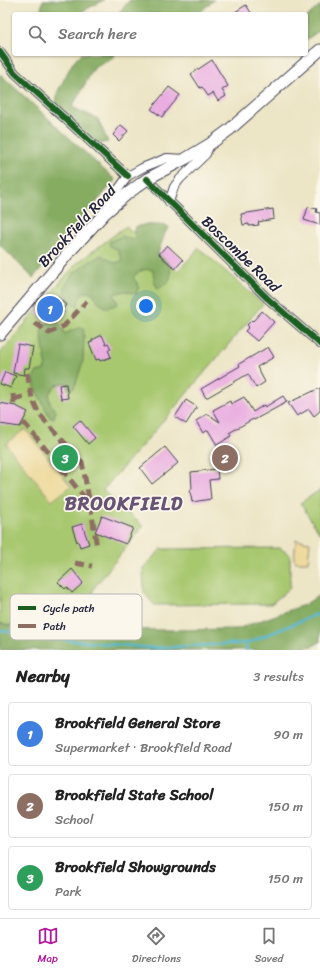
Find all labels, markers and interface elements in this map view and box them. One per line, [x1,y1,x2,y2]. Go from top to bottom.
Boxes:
search box [12,12,308,56]
text: Search here [58,21,137,47]
icon: search [26,23,48,45]
street label: Brookfield Road [32,178,123,273]
street label: Boscombe Road [195,209,288,300]
pin: 1 [37,294,63,324]
your location [136,296,156,316]
pin: 3 [52,443,78,473]
pin: 2 [212,443,238,473]
district label: BROOKFIELD [65,487,183,520]
legend [10,594,142,640]
text: Cycle path [43,599,95,618]
text: Path [43,617,66,636]
text: Nearby [16,661,70,691]
text: 3 results [253,665,304,688]
text: Brookfield General Store [55,710,220,736]
text: 1 [27,723,33,746]
text: 90 m [273,723,303,746]
text: Supermarket · Brookfield Road [55,736,231,759]
text: Brookfield State School [55,782,213,808]
text: 2 [26,795,34,818]
text: 150 m [268,795,303,818]
text: School [55,808,93,831]
text: Brookfield Showgrounds [55,854,216,880]
text: 3 [26,867,34,890]
text: 150 m [268,867,303,890]
text: Park [55,880,82,903]
tab: Map [37,925,59,968]
tab: Directions [132,925,181,968]
tab: Saved [254,925,283,968]

